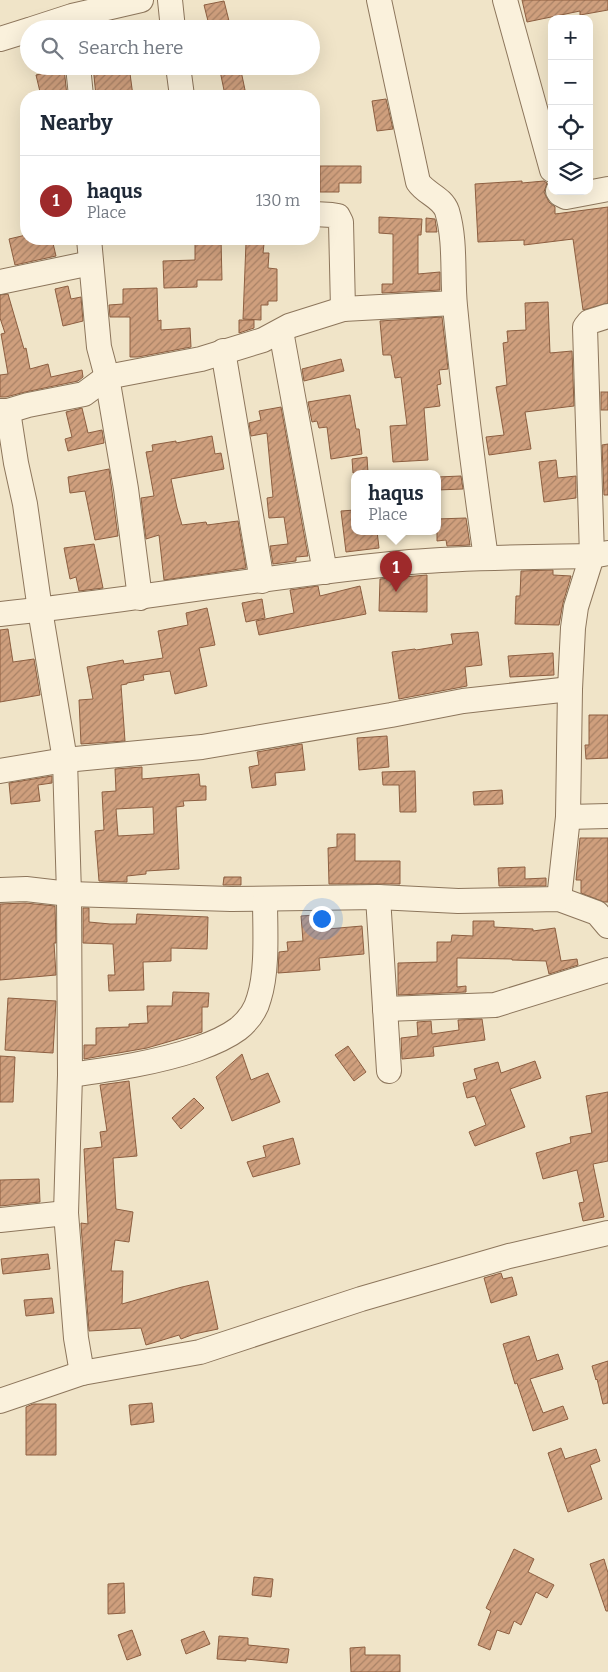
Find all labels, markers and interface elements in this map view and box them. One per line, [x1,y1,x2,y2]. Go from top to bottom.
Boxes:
map controls [548,15,593,195]
button: + [548,15,593,60]
search box [20,20,320,75]
icon: search [38,34,66,62]
text: Search here [78,36,183,59]
button: − [548,60,593,105]
button: locate [548,105,593,150]
text: Nearby [40,110,113,136]
button: layers [548,150,593,195]
text: haqus [87,180,142,203]
text: 1 [53,191,59,210]
text: 130 m [256,191,300,210]
text: Place [87,203,126,222]
popup [351,470,441,535]
text: haqus [368,482,424,505]
text: Place [368,505,408,524]
pin: 1 [380,551,412,592]
your location [309,906,335,932]

